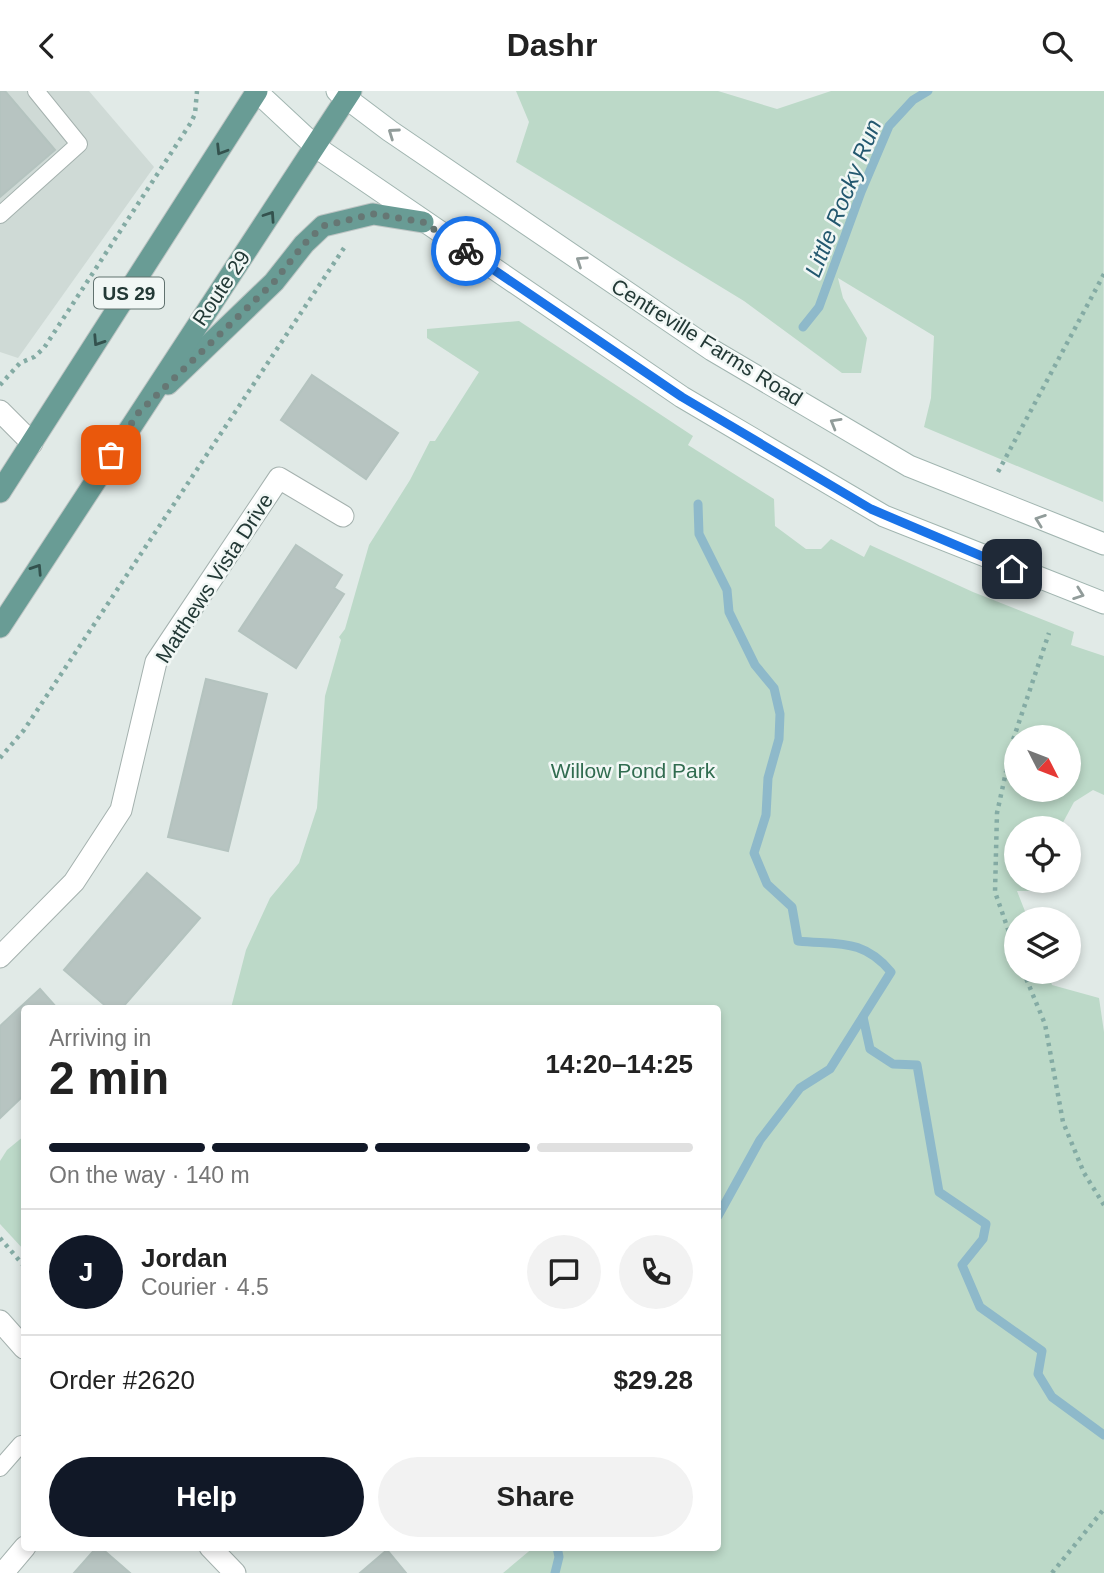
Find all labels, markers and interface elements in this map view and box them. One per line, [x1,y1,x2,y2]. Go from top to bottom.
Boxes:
icon: back [28,27,66,65]
text: Dashr [507,27,597,63]
icon: search [1038,27,1076,65]
water label: Little Rocky Run [800,115,886,281]
one-way arrow [388,129,401,141]
one-way arrow [216,142,229,155]
one-way arrow [262,210,275,223]
courier [431,216,501,286]
icon: bike [447,232,485,270]
street label: Route 29 [188,246,254,330]
one-way arrow [576,257,589,269]
street label: Centreville Farms Road [607,274,807,410]
road number: US 29 [94,277,164,309]
one-way arrow [93,334,106,347]
one-way arrow [830,418,842,431]
pin [81,425,141,485]
icon: bag [92,436,130,474]
street label: Matthews Vista Drive [151,489,277,667]
one-way arrow [1035,514,1047,528]
pin [982,539,1042,599]
icon: home [993,550,1031,588]
one-way arrow [29,564,42,577]
one-way arrow [1072,586,1084,600]
north arrow [1004,725,1082,801]
map controls [1004,725,1081,984]
park label: Willow Pond Park [551,759,716,782]
button: locate [1004,816,1081,893]
button: layers [1004,907,1081,984]
text: Arriving in [49,1025,151,1051]
text: 14:20–14:25 [546,1049,693,1079]
text: 2 min [49,1052,169,1104]
text: On the way · 140 m [49,1162,250,1188]
button: chat [527,1235,601,1309]
button: phone [619,1235,693,1309]
text: Jordan [141,1243,228,1273]
text: J [79,1257,93,1287]
text: Courier · 4.5 [141,1274,269,1300]
text: Order #2620 [49,1365,195,1395]
text: $29.28 [613,1365,693,1395]
button: Help [49,1457,364,1537]
button: Share [378,1457,693,1537]

